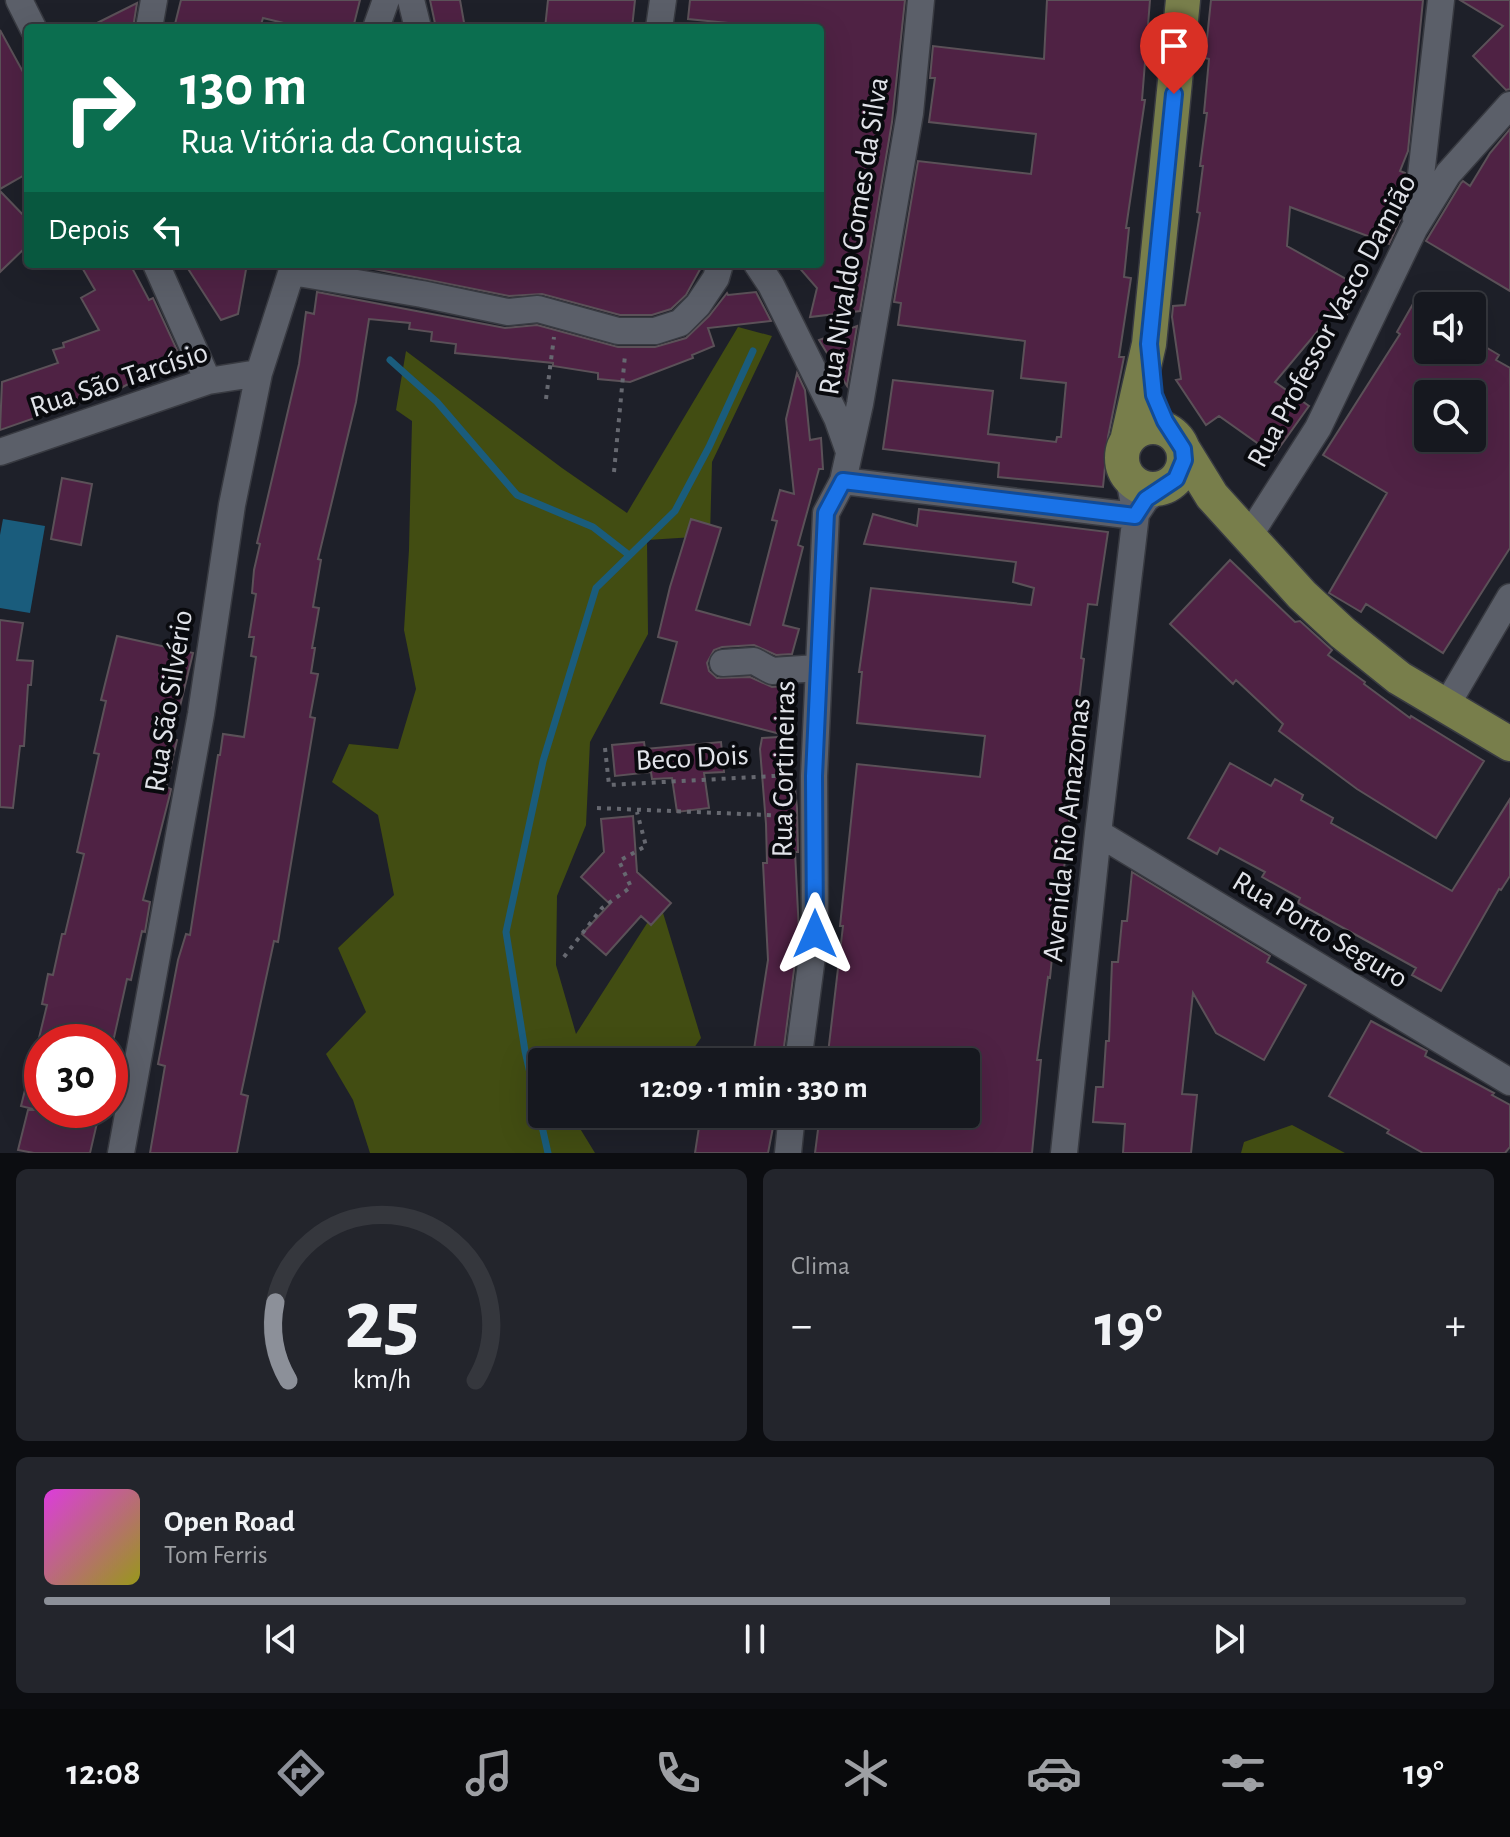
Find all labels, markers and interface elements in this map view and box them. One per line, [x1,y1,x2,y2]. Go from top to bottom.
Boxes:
pin [1140,12,1208,94]
icon: arrive [1152,24,1196,68]
icon: right [48,56,152,160]
text: 130 m [180,59,307,115]
street label: Rua Nivaldo Gomes da Silva [814,75,894,397]
text: Rua Vitória da Conquista [180,124,522,160]
street label: Rua Professor Vasco Damião [1242,170,1422,472]
icon: left [146,208,190,252]
text: Depois [48,215,130,245]
map controls [1414,292,1486,452]
button: sound [1414,292,1486,364]
street label: Rua São Tarcísio [26,337,212,423]
button: search [1414,380,1486,452]
street label: Rua São Silvério [140,608,198,794]
street label: Rua Cortineiras [767,680,801,858]
street label: Avenida Rio Amazonas [1038,697,1096,963]
street label: Beco Dois [635,740,749,776]
street label: Rua Porto Seguro [1227,866,1413,994]
position arrow [773,892,857,976]
speed limit sign: 30 [24,1024,128,1128]
text: 12:09 · 1 min · 330 m [640,1073,868,1103]
text: Clima [791,1253,850,1279]
text: 25 [344,1280,419,1364]
text: 19° [1094,1297,1163,1357]
text: − [791,1304,812,1348]
text: + [1445,1304,1466,1348]
text: km/h [352,1365,411,1394]
text: Open Road [164,1507,295,1537]
text: Tom Ferris [164,1542,268,1568]
icon: previous [259,1617,303,1661]
icon: pause [733,1617,777,1661]
icon: next [1207,1617,1251,1661]
icon: directions [273,1745,329,1801]
icon: music [461,1745,517,1801]
icon: phone [650,1745,706,1801]
icon: climate [838,1745,894,1801]
icon: car [1026,1745,1082,1801]
icon: filters [1215,1745,1271,1801]
text: 12:08 [66,1755,141,1791]
text: 19° [1403,1755,1444,1791]

